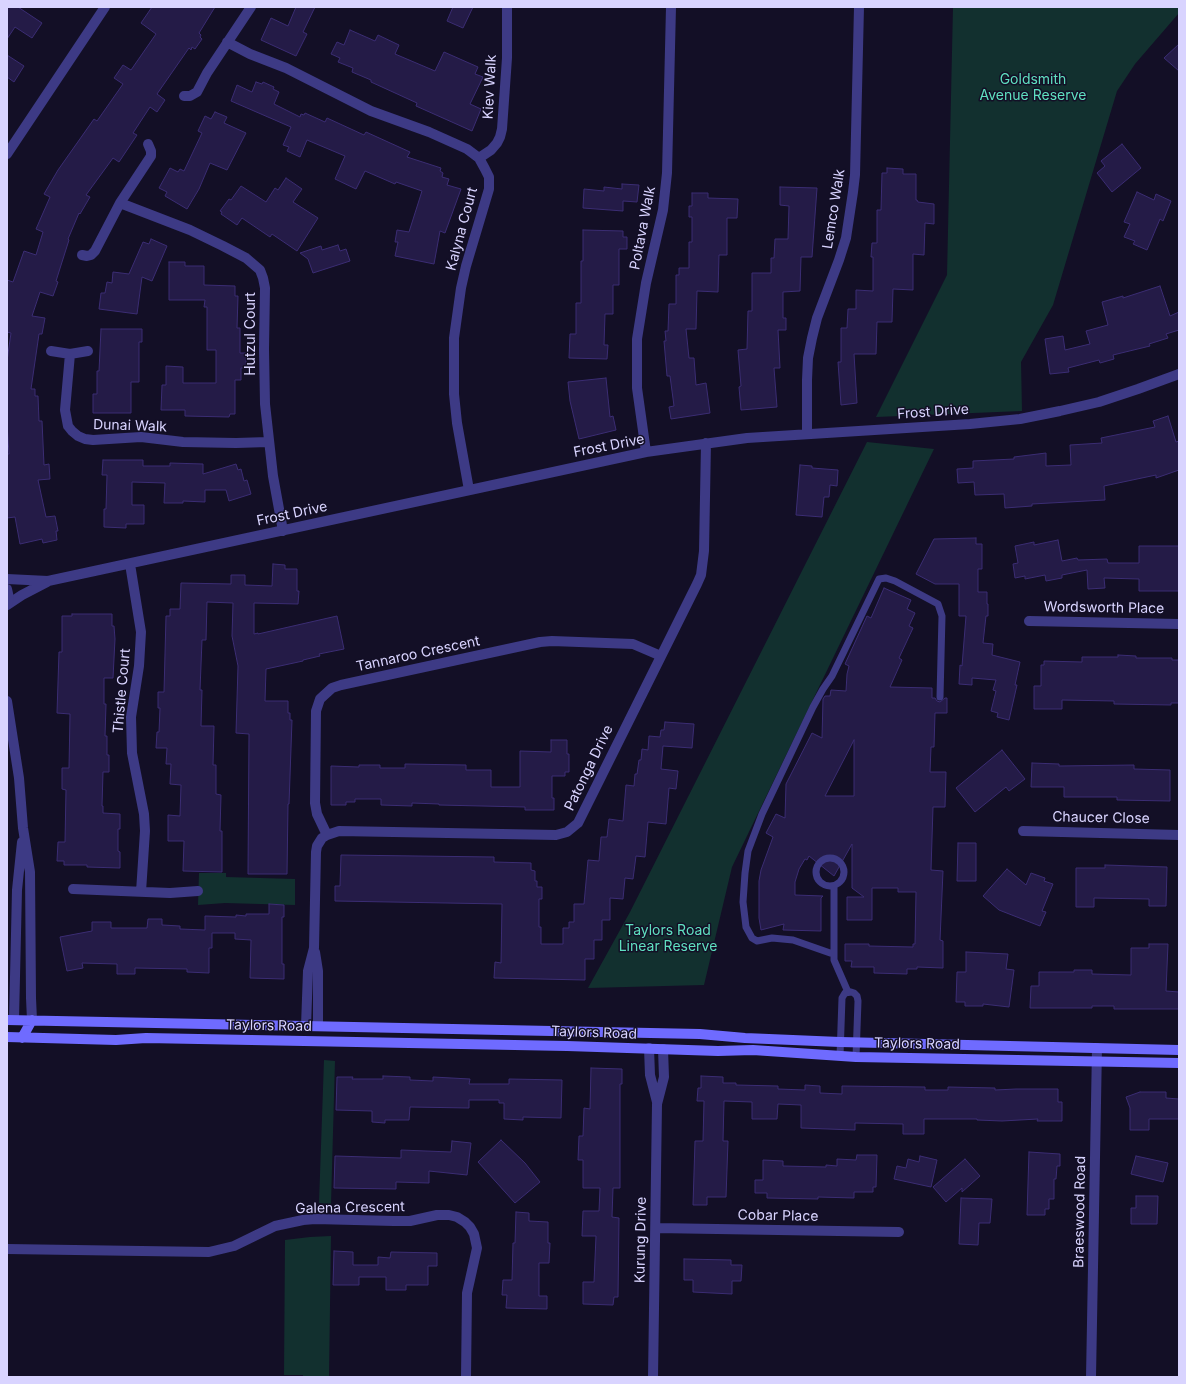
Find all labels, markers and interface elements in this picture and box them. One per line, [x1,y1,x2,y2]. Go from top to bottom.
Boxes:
street label: Kiev Walk [480,54,500,120]
park label: Goldsmith Avenue Reserve [980,72,1086,104]
street label: Lemco Walk [819,168,849,250]
street label: Kalyna Court [443,185,481,273]
street label: Poltava Walk [627,185,659,271]
street label: Hutzul Court [243,292,259,376]
street label: Frost Drive [897,401,969,423]
street label: Dunai Walk [93,416,167,436]
street label: Frost Drive [572,431,646,461]
street label: Frost Drive [255,498,329,530]
street label: Wordsworth Place [1044,599,1164,617]
street label: Tannaroo Crescent [355,633,481,675]
street label: Thistle Court [110,648,134,734]
street label: Patonga Drive [561,723,617,813]
street label: Chaucer Close [1052,809,1150,827]
park label: Taylors Road Linear Reserve [619,923,717,956]
street label: Taylors Road [226,1017,312,1035]
street label: Taylors Road [551,1023,637,1043]
street label: Taylors Road [874,1035,960,1053]
street label: Braeswood Road [1071,1156,1089,1268]
street label: Kurung Drive [632,1197,650,1283]
street label: Galena Crescent [295,1199,405,1217]
street label: Cobar Place [737,1207,819,1225]

